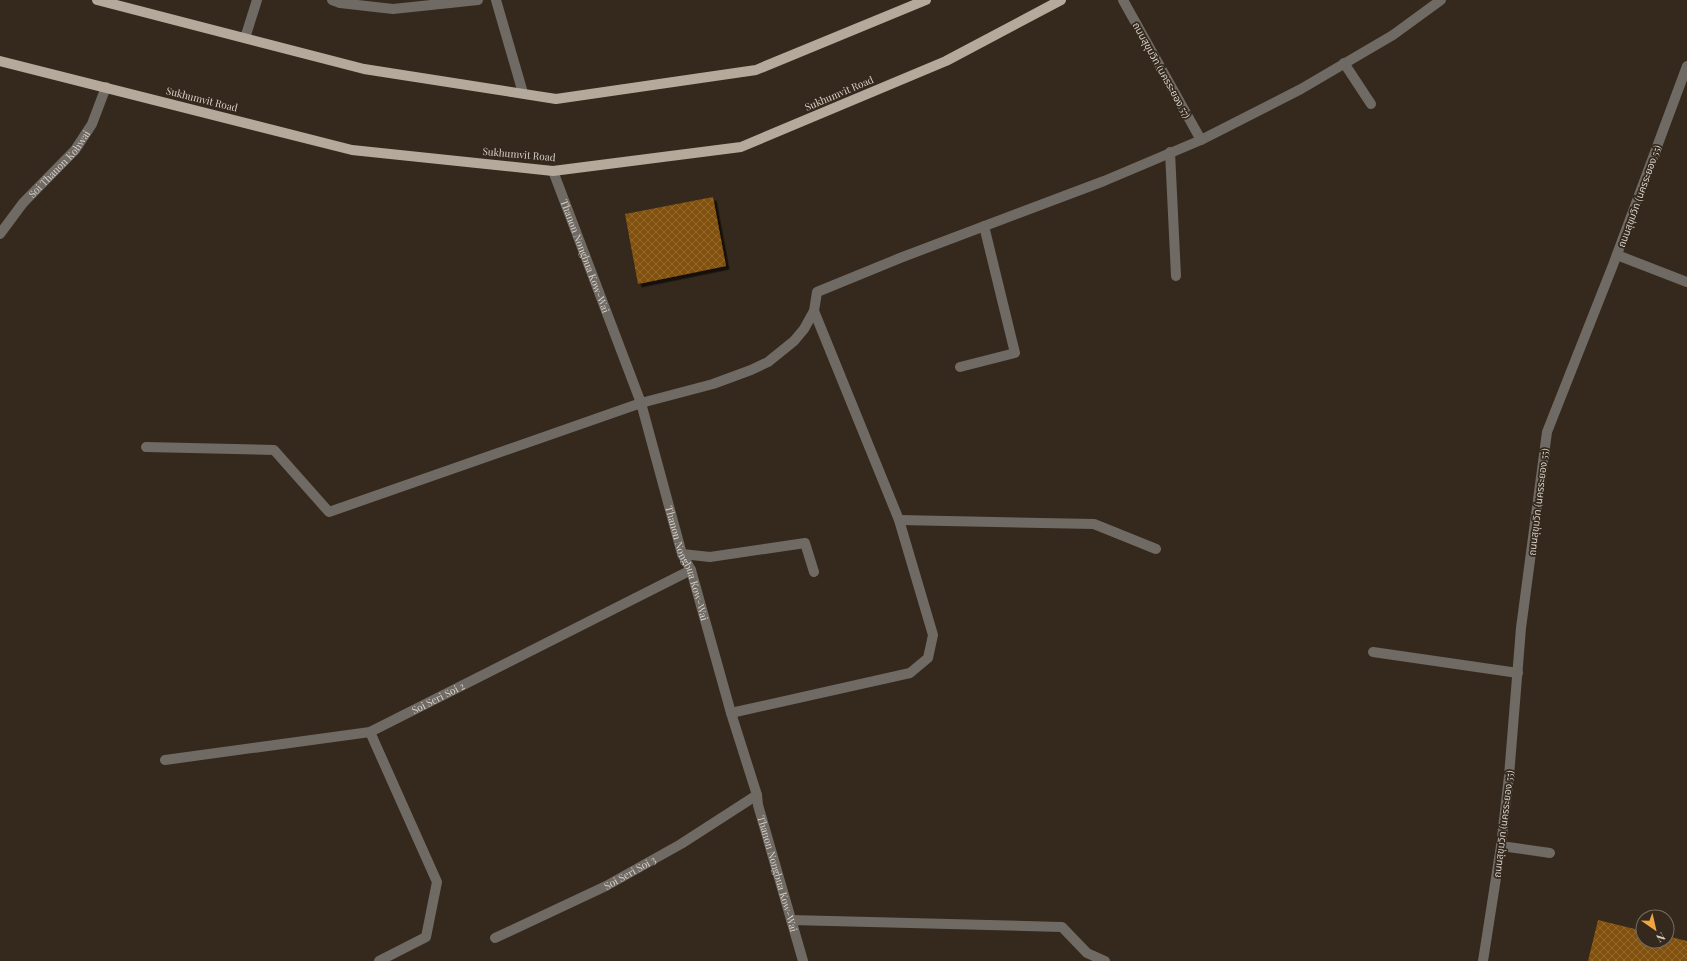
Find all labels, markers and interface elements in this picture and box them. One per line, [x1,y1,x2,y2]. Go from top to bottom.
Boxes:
street label: ถนนสุขุมวิท (นครระยอง 57) [1130,19,1194,121]
street label: Sukhumvit Road [803,72,876,114]
street label: Sukhumvit Road [165,83,239,115]
street label: Soi Thanon Kohwai [25,127,93,201]
street label: ถนนสุขุมวิท (นครระยอง 55) [1614,143,1664,249]
street label: Sukhumvit Road [482,144,556,164]
street label: Thanon Nongbua Kow-Wai [557,197,613,315]
street label: ถนนสุขุมวิท (นครระยอง 55) [1524,447,1552,556]
street label: Thanon Nongbua Kow-Wai [662,504,712,622]
street label: Soi Seri Soi 2 [409,678,467,717]
street label: ถนนสุขุมวิท (นครระยอง 55) [1489,769,1517,878]
street label: Thanon Nongbua Kow-Wai [754,814,801,933]
street label: Soi Seri Soi 3 [601,852,659,893]
north arrow [1635,909,1675,949]
text: N [1653,929,1668,946]

